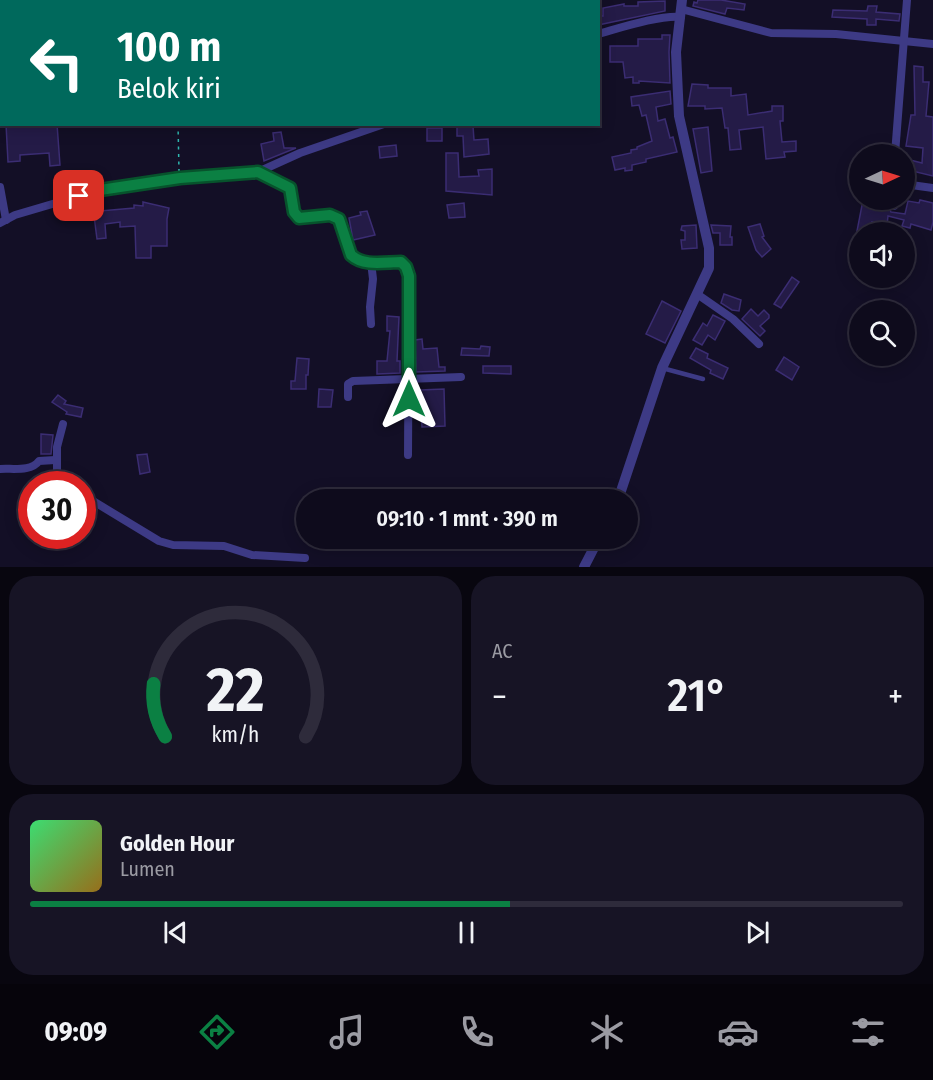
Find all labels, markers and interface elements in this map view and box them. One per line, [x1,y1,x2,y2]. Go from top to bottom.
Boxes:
text: 100 m [117,22,221,72]
icon: left [18,24,96,102]
text: Belok kiri [117,73,221,105]
north arrow [849,144,915,210]
map controls [849,144,915,366]
pin [53,170,104,221]
icon: arrive [62,179,95,212]
button: sound [849,222,915,288]
button: search [849,300,915,366]
position arrow [377,367,441,431]
speed limit sign: 30 [18,471,96,549]
text: 09:10 · 1 mnt · 390 m [376,505,558,532]
text: AC [492,639,512,663]
text: 22 [206,653,264,728]
text: 21° [668,669,727,723]
text: − [492,677,507,717]
text: + [888,677,903,717]
text: km/h [212,723,259,749]
text: Golden Hour [120,830,234,857]
text: Lumen [120,857,175,881]
icon: previous [159,916,192,949]
icon: pause [450,916,483,949]
icon: next [741,916,774,949]
icon: directions [196,1011,238,1053]
icon: music [326,1011,368,1053]
icon: phone [456,1011,498,1053]
icon: climate [586,1011,628,1053]
icon: car [717,1011,759,1053]
icon: filters [847,1011,889,1053]
text: 09:09 [44,1016,107,1048]

